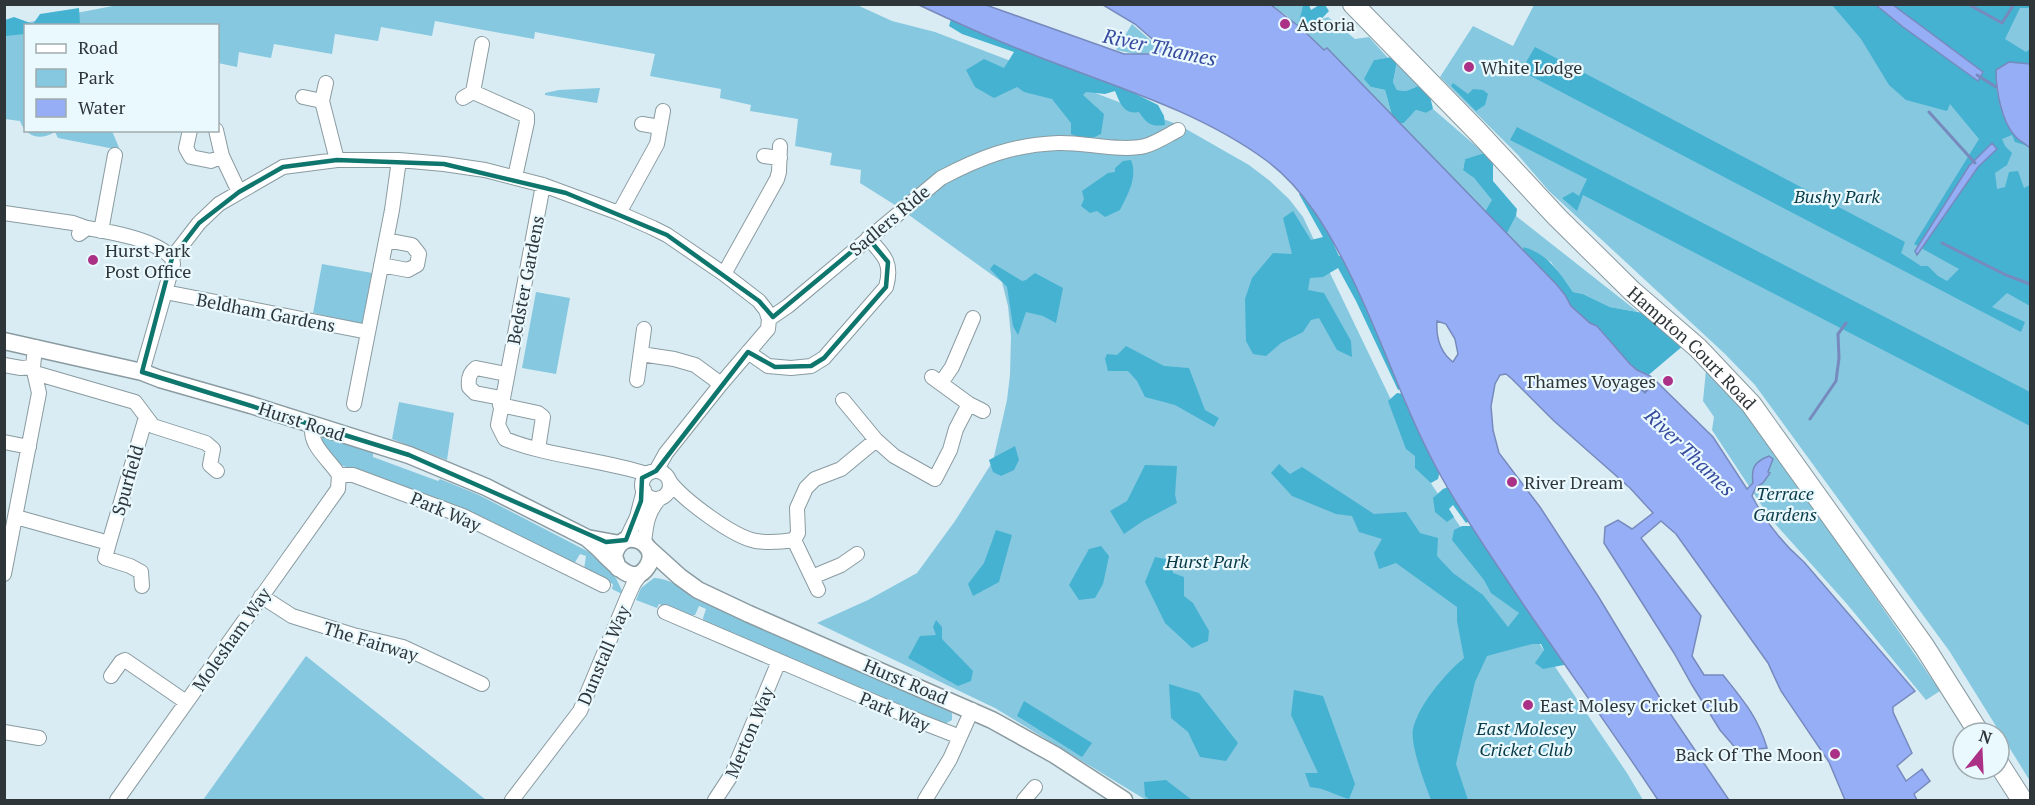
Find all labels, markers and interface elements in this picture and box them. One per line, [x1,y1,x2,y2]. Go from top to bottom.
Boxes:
place label: Astoria [1297,12,1355,36]
marker: Astoria [1278,17,1292,31]
water label: River Thames [1100,22,1219,72]
legend [24,24,219,132]
text: Road [78,35,118,59]
place label: White Lodge [1481,55,1582,79]
marker: White Lodge [1462,60,1476,74]
text: Park [78,65,115,89]
text: Water [78,95,125,119]
street label: Sadlers Ride [844,179,934,261]
park label: Bushy Park [1793,184,1880,208]
street label: Bedster Gardens [501,213,549,347]
place label: Hurst Park Post Office [105,238,191,283]
marker: Hurst Park Post Office [86,253,100,267]
street label: Hampton Court Road [1623,281,1762,414]
street label: Beldham Gardens [194,287,338,337]
place label: Thames Voyages [1524,369,1656,393]
marker: Thames Voyages [1661,374,1675,388]
street label: Hurst Road [256,396,348,446]
water label: River Thames [1638,401,1741,502]
street label: Spurfield [105,442,149,518]
place label: River Dream [1524,470,1624,494]
marker: River Dream [1505,475,1519,489]
park label: Terrace Gardens [1753,481,1817,526]
street label: Park Way [407,485,486,537]
park label: Hurst Park [1164,549,1249,573]
street label: Molesham Way [186,582,276,696]
street label: Dunstall Way [571,601,635,709]
street label: The Fairway [321,615,422,667]
street label: Hurst Road [860,652,952,710]
street label: Merton Way [719,682,779,781]
street label: Park Way [856,685,935,737]
place label: East Molesy Cricket Club [1540,693,1739,717]
marker: East Molesy Cricket Club [1521,698,1535,712]
park label: East Molesey Cricket Club [1475,716,1577,761]
north arrow [1951,721,2011,781]
text: N [1976,724,1995,749]
place label: Back Of The Moon [1676,742,1823,766]
marker: Back Of The Moon [1828,747,1842,761]

